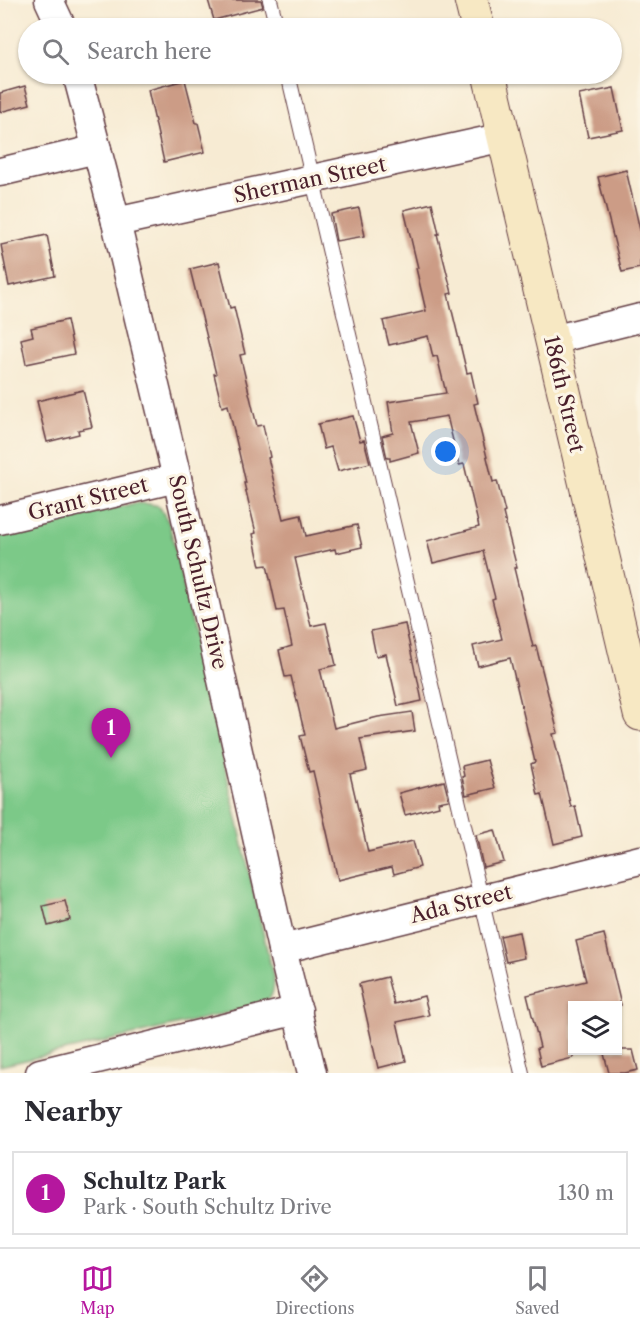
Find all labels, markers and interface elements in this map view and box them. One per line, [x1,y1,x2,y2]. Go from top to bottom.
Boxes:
search box [18,18,622,84]
icon: search [39,35,72,68]
text: Search here [87,38,212,65]
street label: Sherman Street [231,151,389,208]
street label: 186th Street [539,333,590,455]
your location [431,437,460,466]
street label: Grant Street [25,471,151,525]
street label: South Schultz Drive [164,472,233,672]
pin: 1 [92,708,130,758]
street label: Ada Street [406,879,515,928]
map controls [568,1001,622,1055]
button: layers [568,1001,622,1055]
text: Nearby [24,1096,122,1128]
text: Schultz Park [83,1168,226,1195]
text: 1 [41,1181,50,1205]
text: 130 m [558,1181,614,1205]
text: Park · South Schultz Drive [83,1195,332,1219]
tab: Map [80,1262,115,1318]
tab: Directions [275,1262,354,1318]
tab: Saved [515,1262,560,1318]

